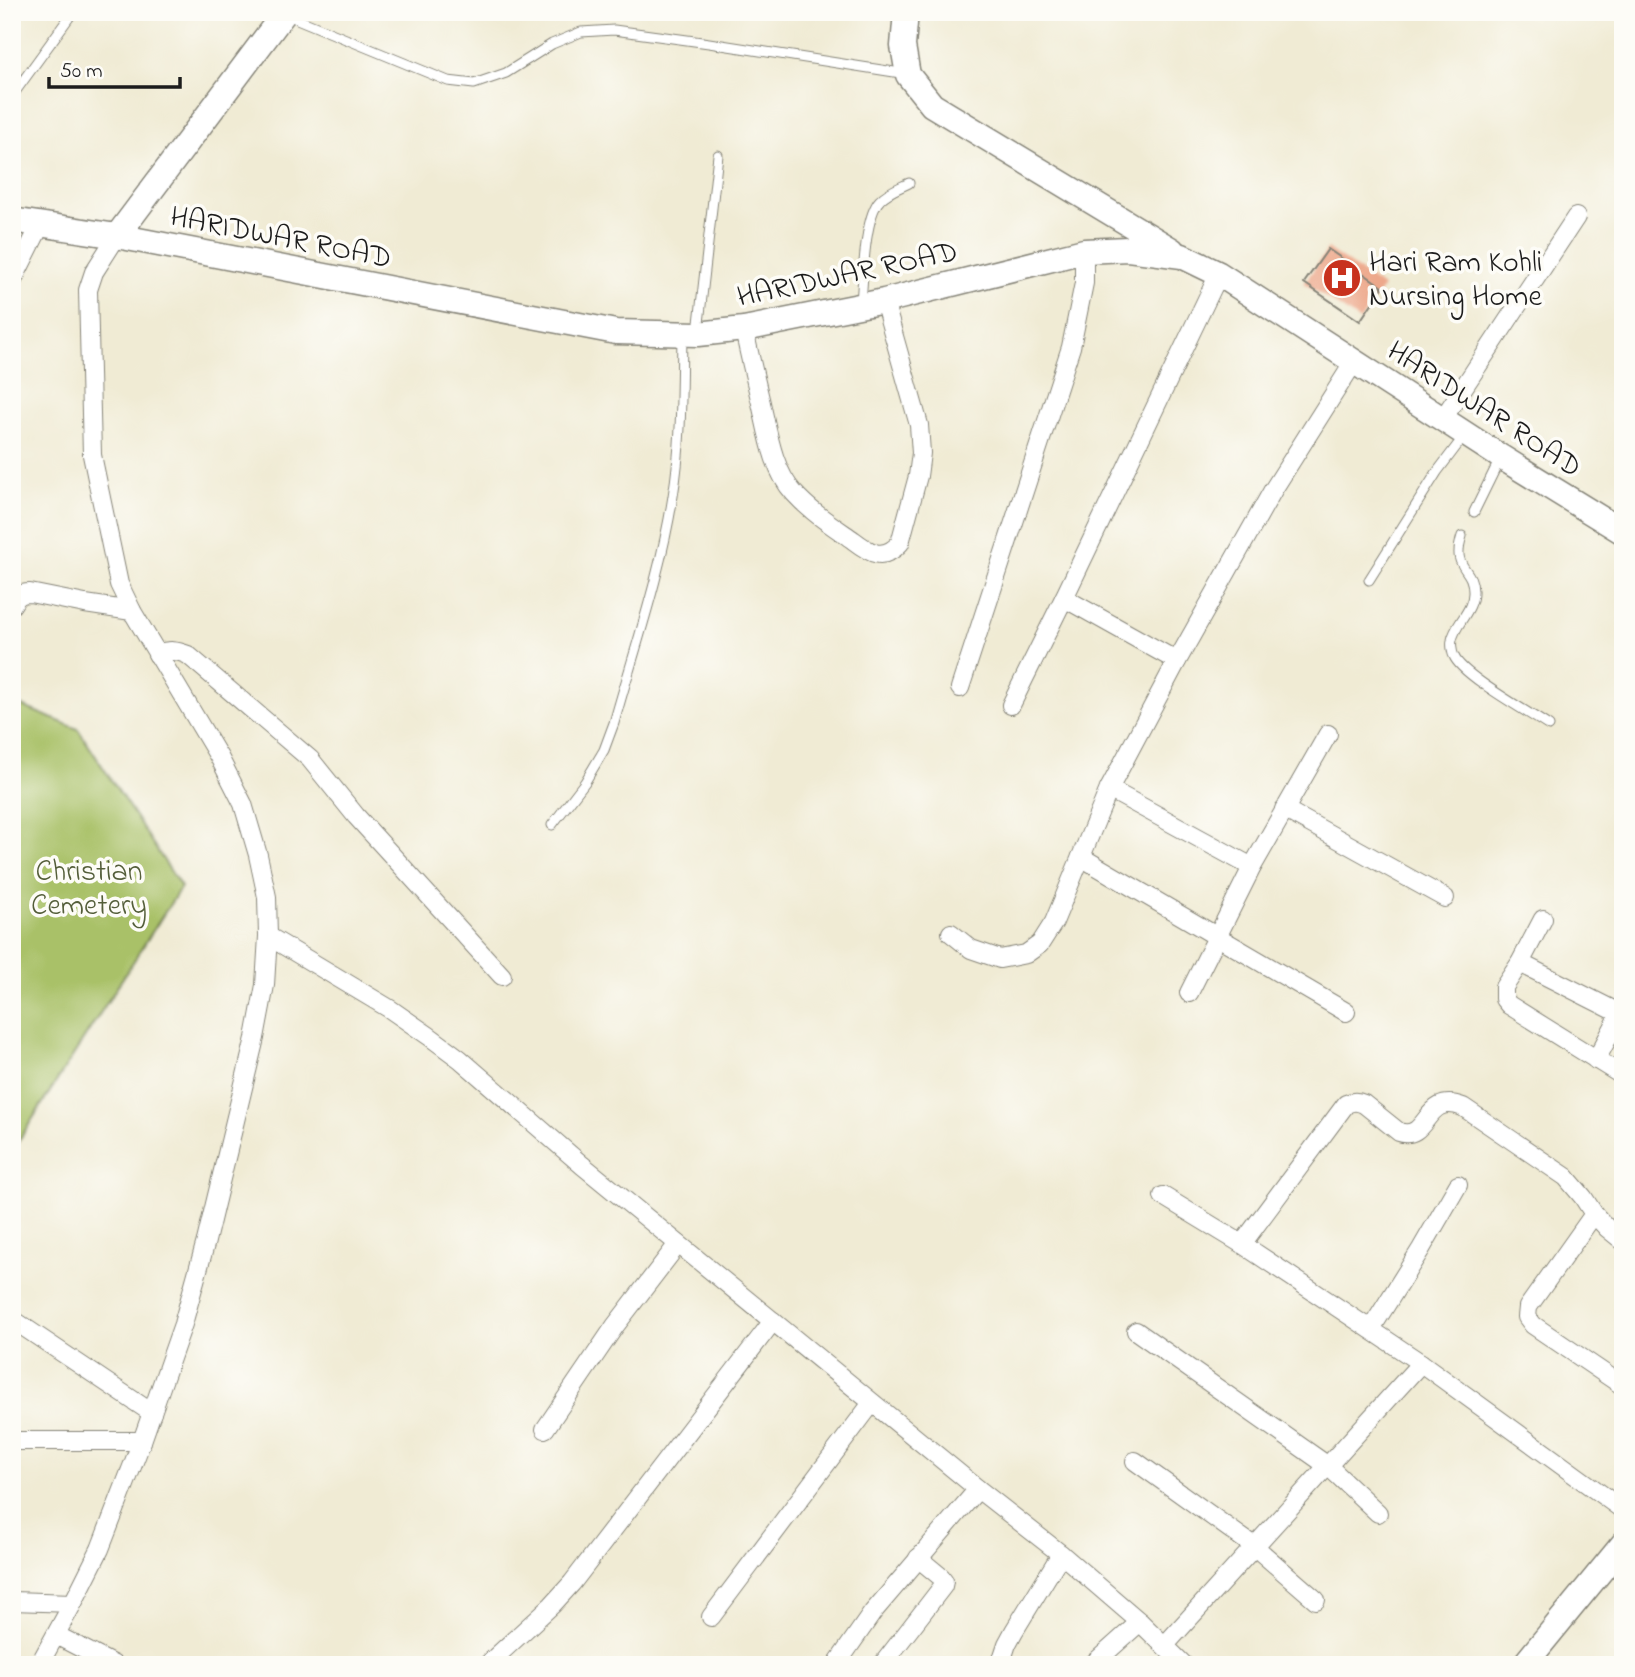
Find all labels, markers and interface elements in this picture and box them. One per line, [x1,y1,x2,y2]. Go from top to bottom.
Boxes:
scale bar [49,46,180,90]
text: 50 m [60,57,103,87]
street label: HARIDWAR ROAD [166,196,395,282]
street label: HARIDWAR ROAD [733,231,962,321]
place label: Hari Ram Kohli Nursing Home [1369,242,1542,320]
hospital icon: Hari Ram Kohli Nursing Home [1321,257,1363,299]
street label: HARIDWAR ROAD [1377,331,1589,490]
park label: Christian Cemetery [31,851,147,929]

